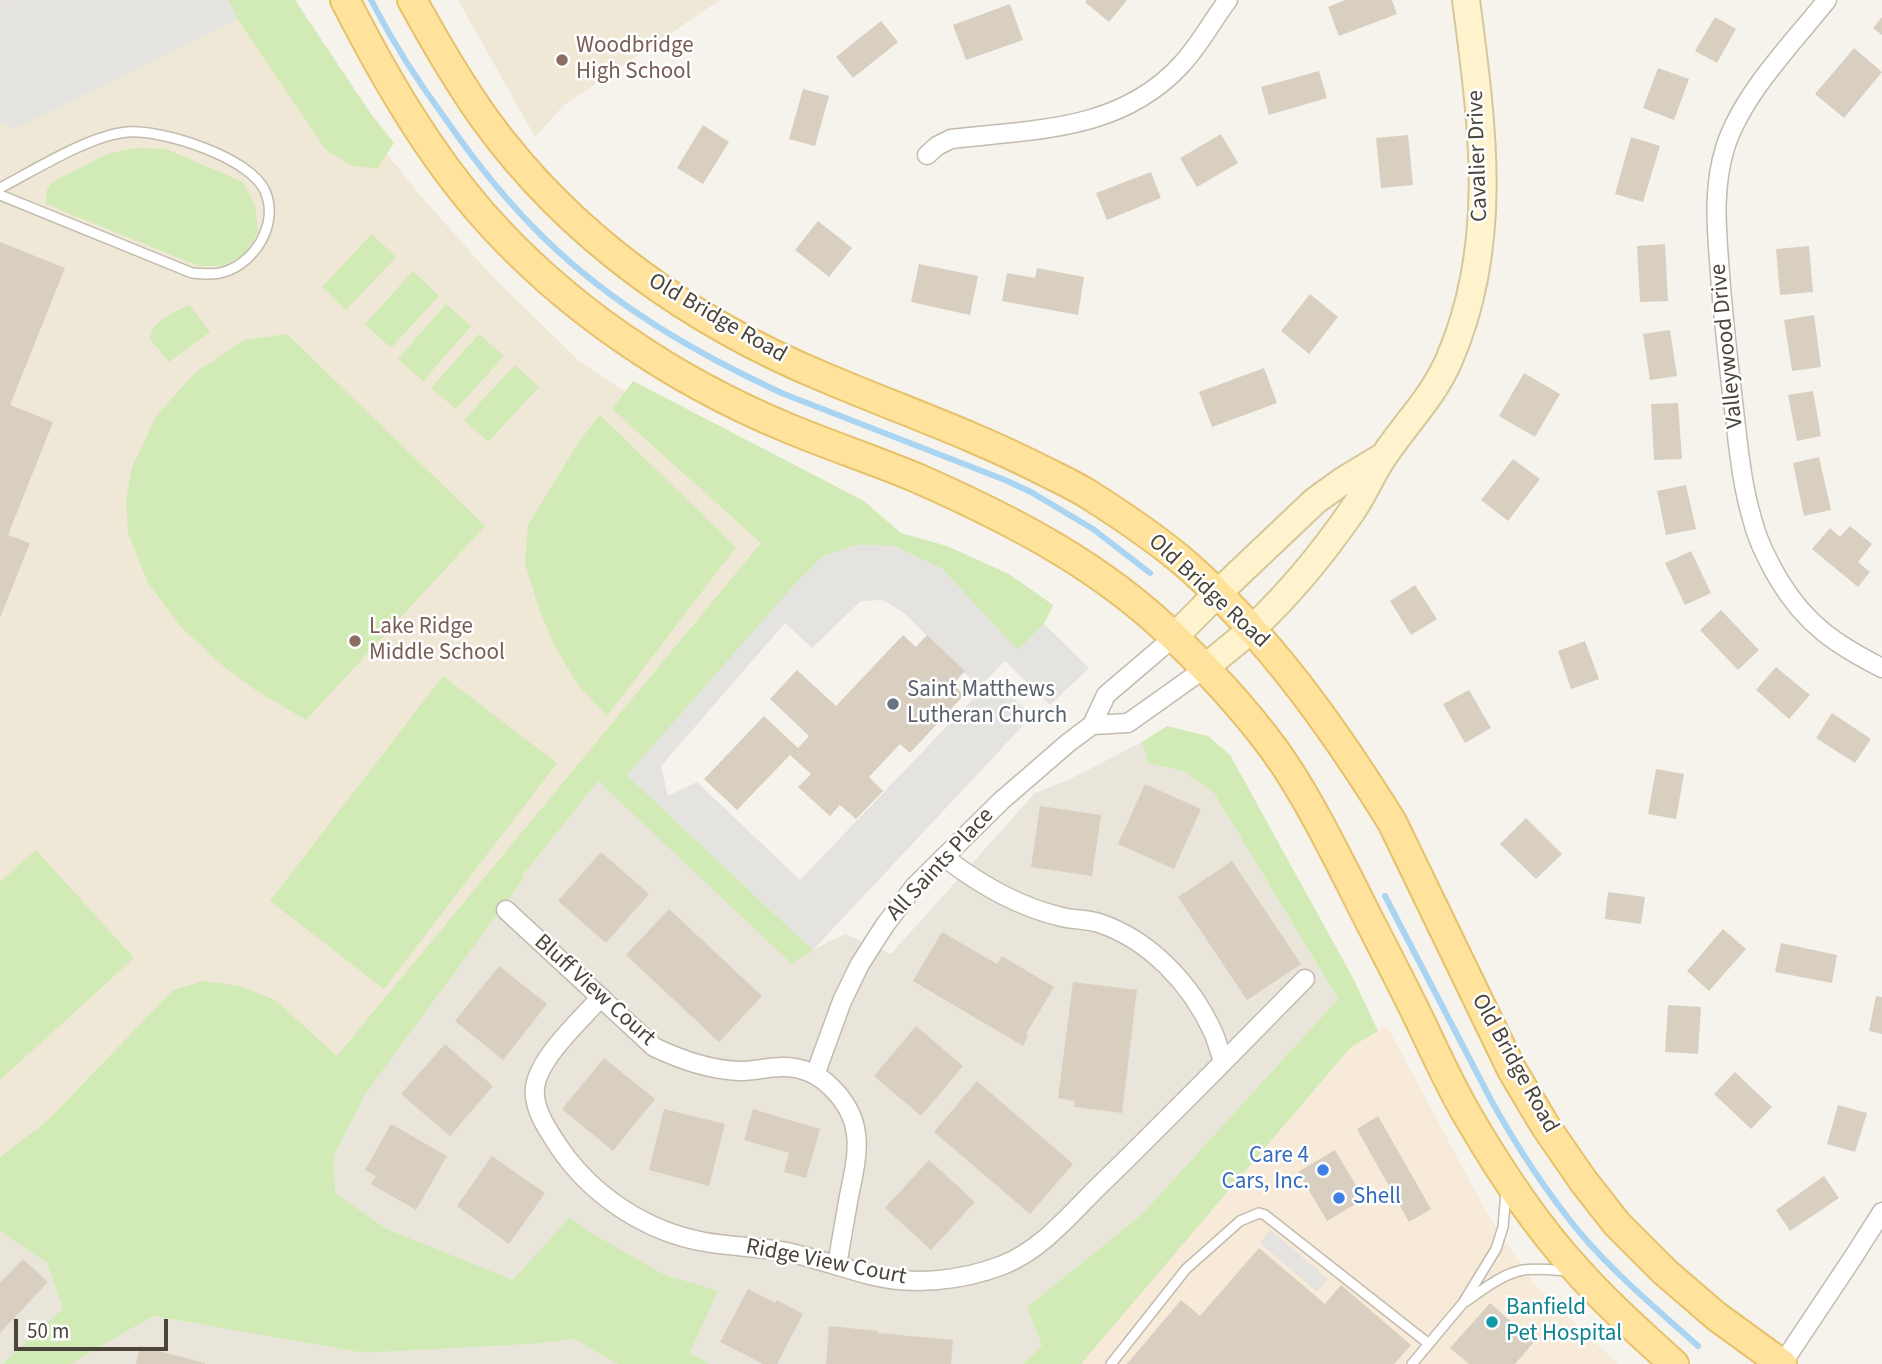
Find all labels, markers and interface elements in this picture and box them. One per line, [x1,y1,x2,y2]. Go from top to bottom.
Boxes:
place label: Woodbridge High School [576,33,694,87]
marker: Woodbridge High School [554,52,570,68]
street label: Cavalier Drive [1463,90,1495,222]
street label: Valleywood Drive [1706,262,1750,430]
street label: Old Bridge Road [643,268,791,370]
street label: Old Bridge Road [1142,529,1274,655]
place label: Lake Ridge Middle School [369,614,505,668]
marker: Lake Ridge Middle School [347,633,363,649]
place label: Saint Matthews Lutheran Church [907,677,1067,731]
marker: Saint Matthews Lutheran Church [885,696,901,712]
street label: All Saints Place [882,803,1000,927]
street label: Bluff View Court [528,929,660,1053]
street label: Old Bridge Road [1464,989,1564,1139]
place label: Care 4 Cars, Inc. [1222,1143,1309,1197]
marker: Care 4 Cars, Inc. [1315,1162,1331,1178]
place label: Shell [1353,1184,1401,1212]
marker: Shell [1331,1190,1347,1206]
street label: Ridge View Court [743,1234,909,1292]
place label: Banfield Pet Hospital [1506,1295,1622,1349]
scale bar [18,1304,172,1348]
marker: Banfield Pet Hospital [1484,1314,1500,1330]
text: 50 m [27,1316,69,1346]

